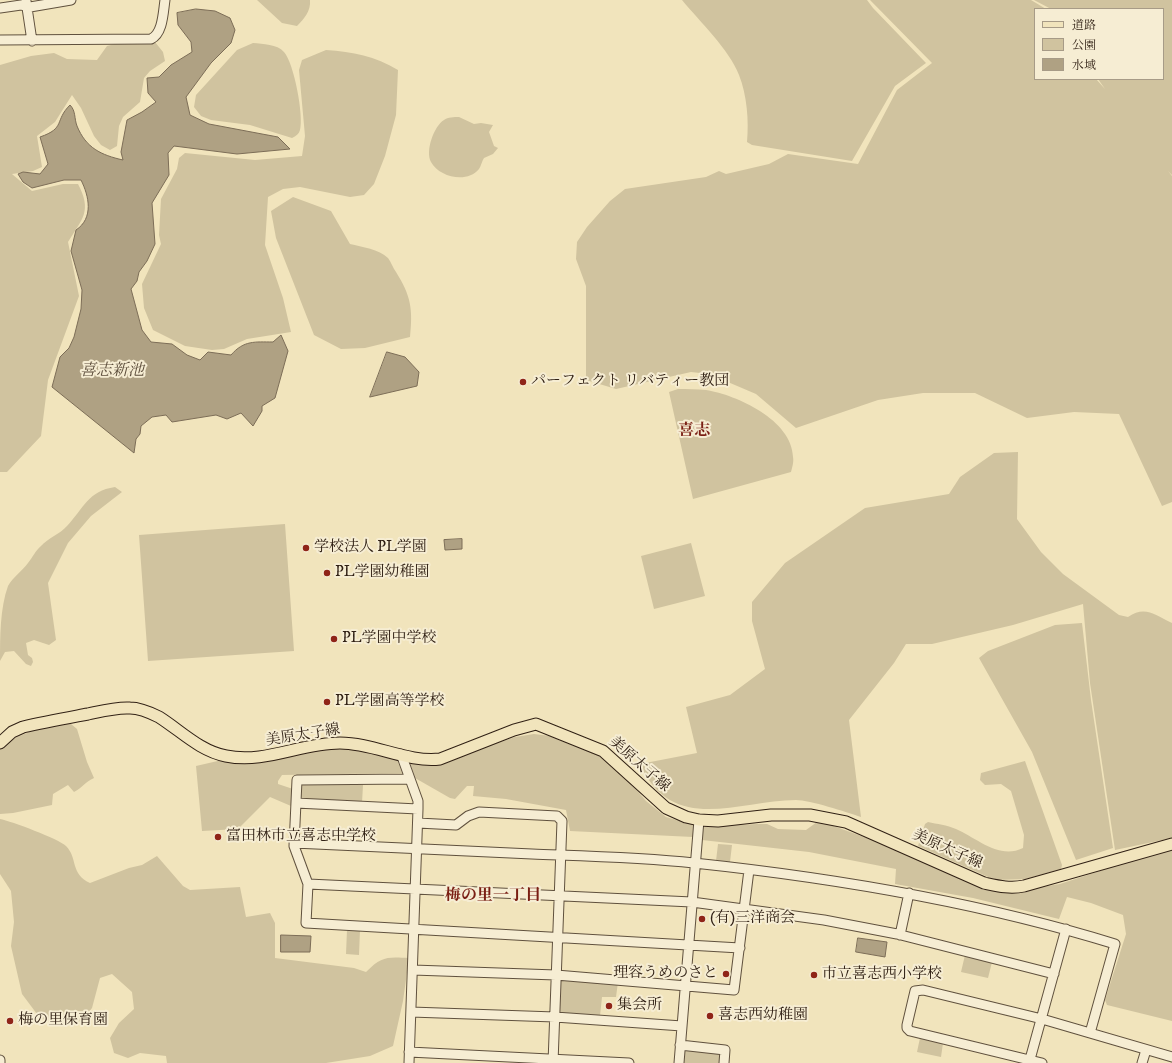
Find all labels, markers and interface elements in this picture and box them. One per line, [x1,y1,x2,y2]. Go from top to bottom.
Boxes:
legend [1034,8,1164,80]
text: 道路 [1072,18,1096,33]
text: 公園 [1072,38,1096,53]
text: 水域 [1072,58,1096,73]
water label: 喜志新池 [80,362,144,382]
place label: パーフェクト リバティー教団 [531,373,729,391]
marker: パーフェクト リバティー教団 [518,377,528,387]
district label: 喜志 [678,422,710,442]
place label: 学校法人 PL学園 [314,539,427,557]
marker: 学校法人 PL学園 [301,543,311,553]
place label: PL学園幼稚園 [335,564,430,582]
marker: PL学園幼稚園 [322,568,332,578]
place label: PL学園中学校 [342,630,437,648]
marker: PL学園中学校 [329,634,339,644]
place label: PL学園高等学校 [335,693,445,711]
marker: PL学園高等学校 [322,697,332,707]
street label: 美原太子線 [265,721,341,751]
street label: 美原太子線 [605,734,673,796]
street label: 美原太子線 [909,827,985,873]
place label: 富田林市立喜志中学校 [226,828,376,846]
marker: 富田林市立喜志中学校 [213,832,223,842]
district label: 梅の里一丁目 [445,887,541,907]
place label: (有)三洋商会 [710,910,795,928]
marker: (有)三洋商会 [697,914,707,924]
place label: 理容うめのさと [613,965,718,983]
place label: 市立喜志西小学校 [822,966,942,984]
marker: 理容うめのさと [721,969,731,979]
marker: 市立喜志西小学校 [809,970,819,980]
place label: 集会所 [617,997,662,1015]
marker: 集会所 [604,1001,614,1011]
place label: 喜志西幼稚園 [718,1007,808,1025]
marker: 喜志西幼稚園 [705,1011,715,1021]
place label: 梅の里保育園 [18,1012,108,1030]
marker: 梅の里保育園 [5,1016,15,1026]

